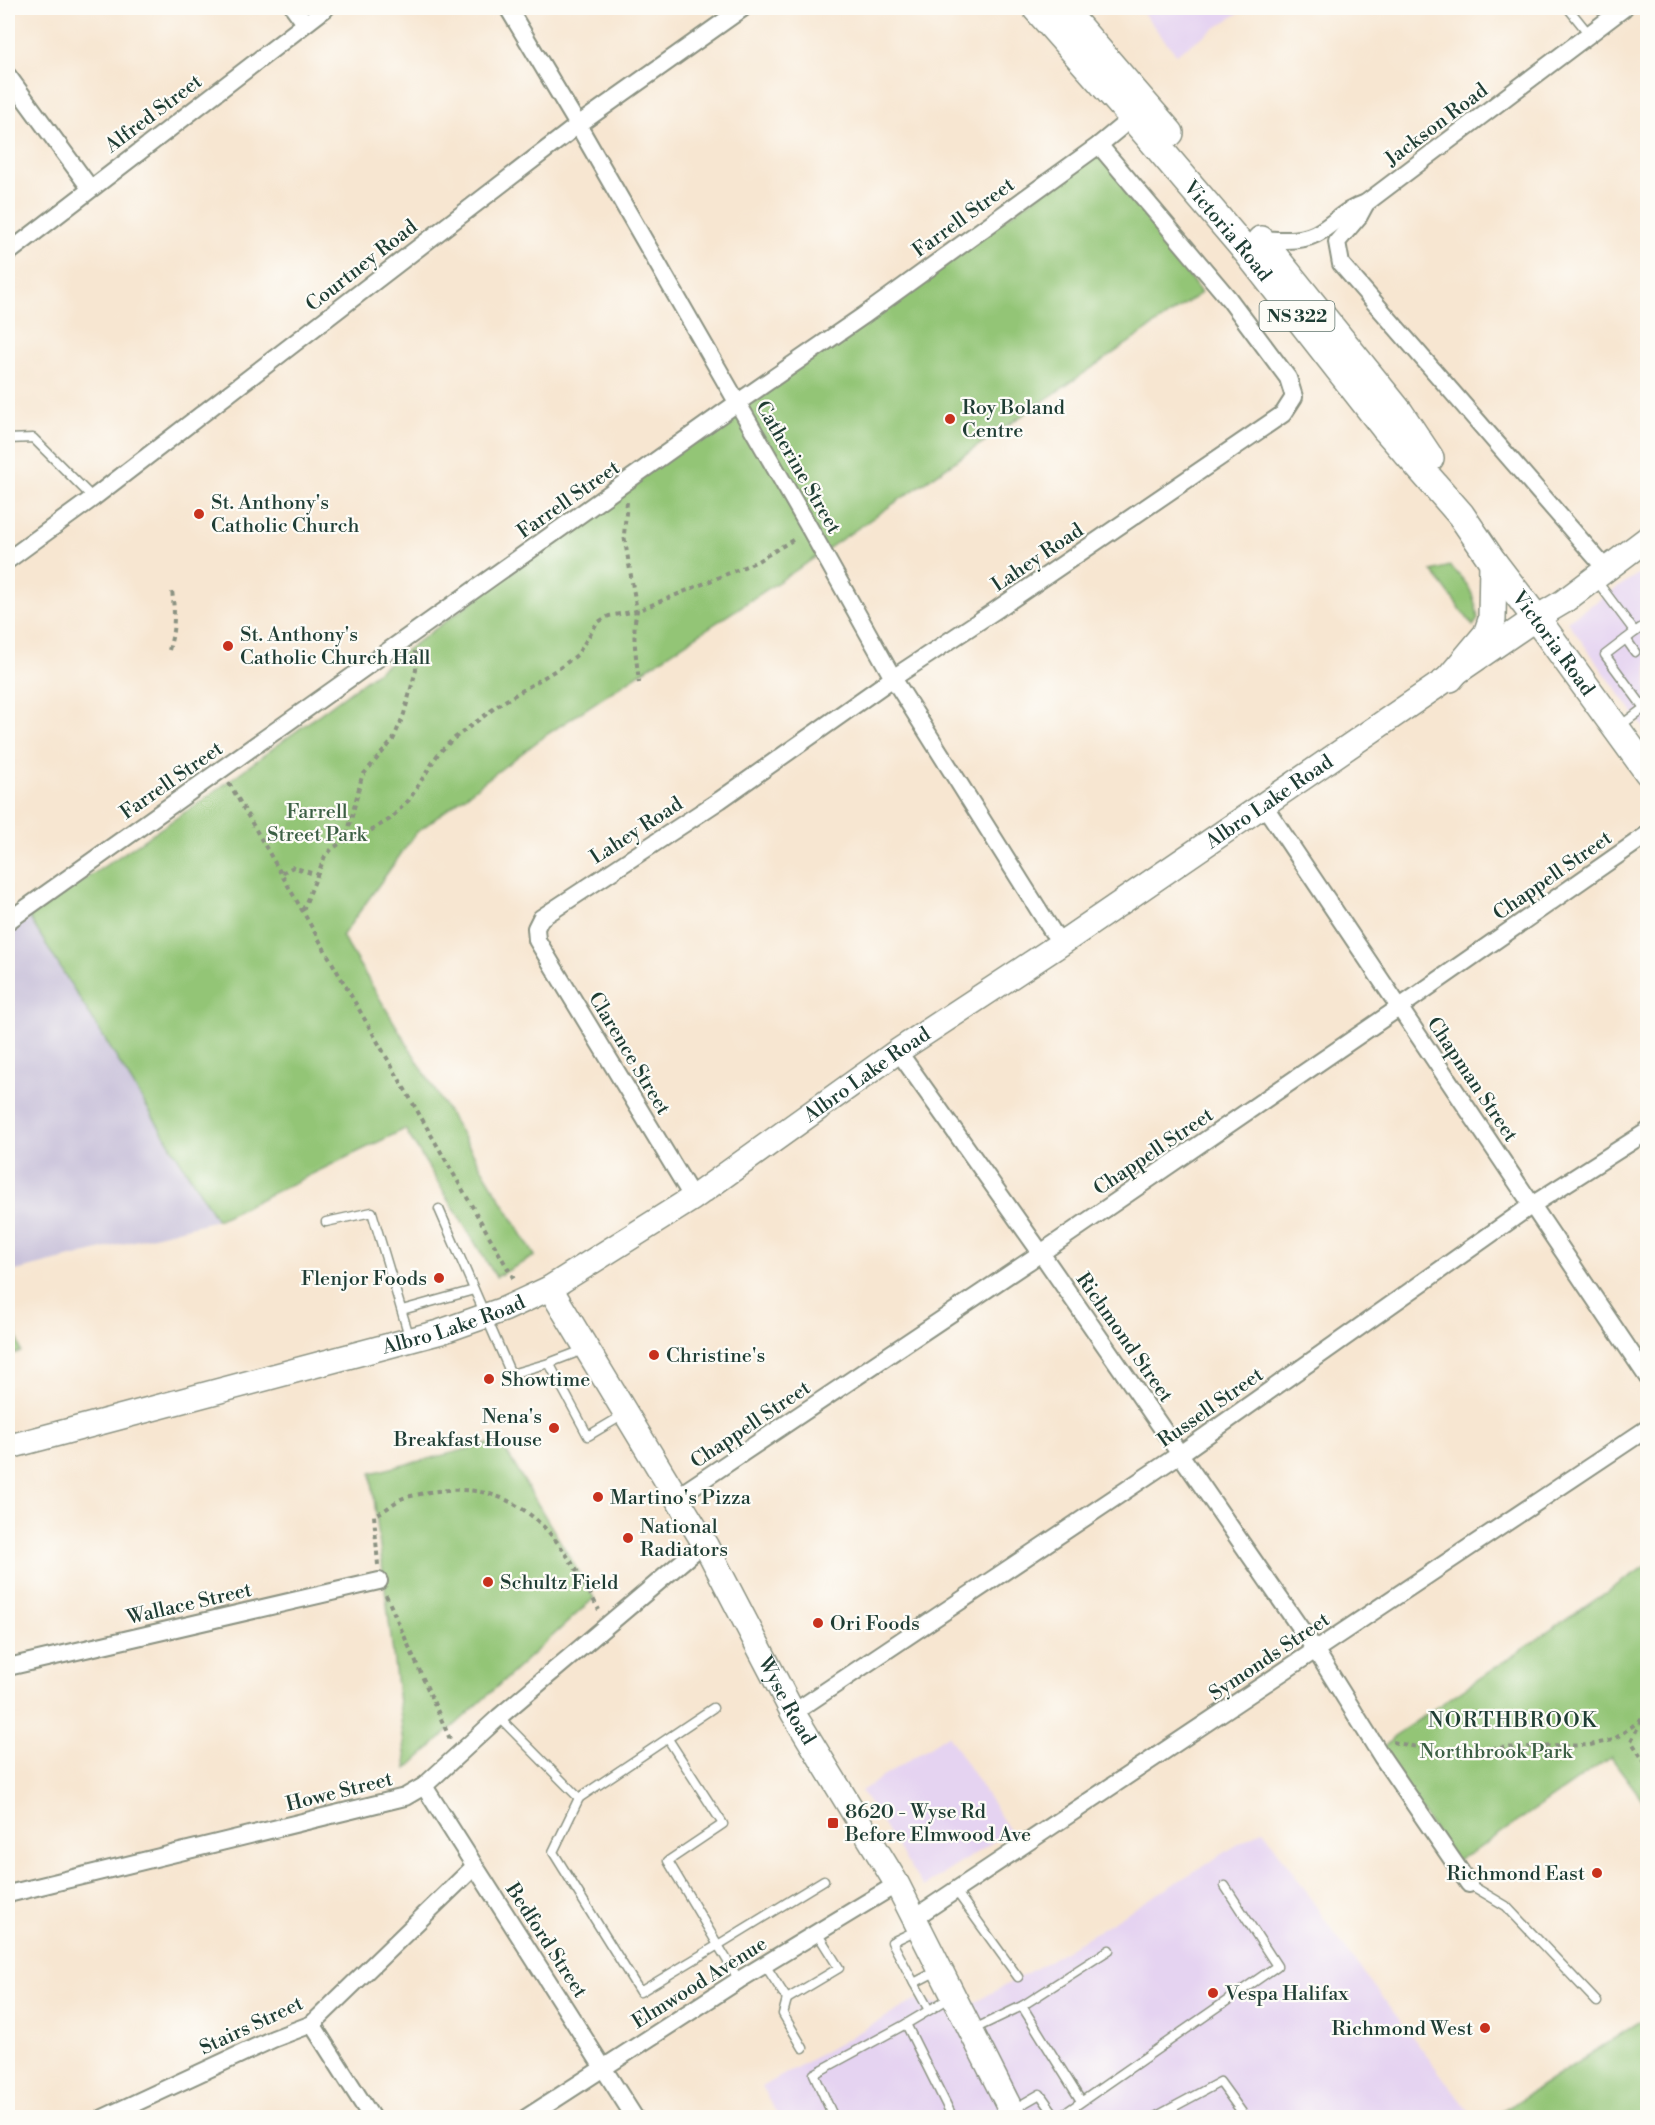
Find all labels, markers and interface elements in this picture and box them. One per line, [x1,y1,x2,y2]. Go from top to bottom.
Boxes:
street label: Alfred Street [100,70,207,159]
street label: Jackson Road [1380,78,1494,173]
street label: Farrell Street [908,173,1020,264]
street label: Victoria Road [1177,175,1277,288]
street label: Courtney Road [301,214,423,318]
road number: NS 322 [1260,301,1334,331]
place label: Roy Boland Centre [962,396,1066,444]
street label: Catherine Street [750,397,846,539]
marker: Roy Boland Centre [943,412,957,426]
street label: Farrell Street [513,456,625,545]
place label: St. Anthony's Catholic Church [211,491,359,539]
marker: St. Anthony's Catholic Church [192,507,206,521]
street label: Lahey Road [987,518,1089,598]
street label: Victoria Road [1505,586,1600,702]
place label: St. Anthony's Catholic Church Hall [240,623,431,671]
marker: St. Anthony's Catholic Church Hall [221,639,235,653]
street label: Farrell Street [116,737,228,826]
street label: Albro Lake Road [1200,750,1339,855]
street label: Lahey Road [586,792,688,870]
park label: Farrell Street Park [267,800,369,848]
street label: Chappell Street [1489,826,1617,926]
street label: Clarence Street [582,988,675,1120]
street label: Chapman Street [1421,1013,1523,1147]
street label: Albro Lake Road [799,1022,936,1129]
street label: Chappell Street [1089,1103,1219,1202]
place label: Flenjor Foods [301,1267,427,1292]
street label: Richmond Street [1070,1268,1178,1408]
marker: Flenjor Foods [432,1271,446,1285]
street label: Albro Lake Road [379,1290,530,1361]
place label: Christine's [666,1344,765,1369]
marker: Christine's [647,1348,661,1362]
street label: Russell Street [1153,1363,1268,1454]
place label: Showtime [501,1368,590,1393]
marker: Showtime [482,1372,496,1386]
street label: Chappell Street [686,1376,816,1475]
place label: Nena's Breakfast House [393,1405,542,1453]
marker: Nena's Breakfast House [547,1421,561,1435]
place label: Martino's Pizza [610,1486,752,1511]
marker: Martino's Pizza [591,1490,605,1504]
place label: National Radiators [640,1515,728,1563]
marker: National Radiators [621,1531,635,1545]
place label: Schultz Field [500,1571,619,1596]
marker: Schultz Field [481,1575,495,1589]
street label: Wallace Street [123,1578,254,1631]
street label: Symonds Street [1205,1608,1335,1707]
place label: Ori Foods [830,1612,920,1637]
marker: Ori Foods [811,1616,825,1630]
street label: Wyse Road [751,1652,821,1750]
district label: NORTHBROOK [1428,1708,1598,1734]
park label: Northbrook Park [1420,1740,1574,1765]
street label: Howe Street [283,1767,395,1818]
place label: 8620 - Wyse Rd Before Elmwood Ave [844,1800,1031,1848]
marker: 8620 - Wyse Rd Before Elmwood Ave [826,1816,840,1830]
place label: Richmond East [1447,1862,1585,1887]
marker: Richmond East [1590,1866,1604,1880]
street label: Bedford Street [499,1878,592,2003]
street label: Elmwood Avenue [628,1932,772,2035]
place label: Vespa Halifax [1224,1982,1349,2007]
marker: Vespa Halifax [1206,1986,1220,2000]
street label: Stairs Street [196,1991,307,2061]
place label: Richmond West [1332,2017,1473,2042]
marker: Richmond West [1478,2021,1492,2035]

